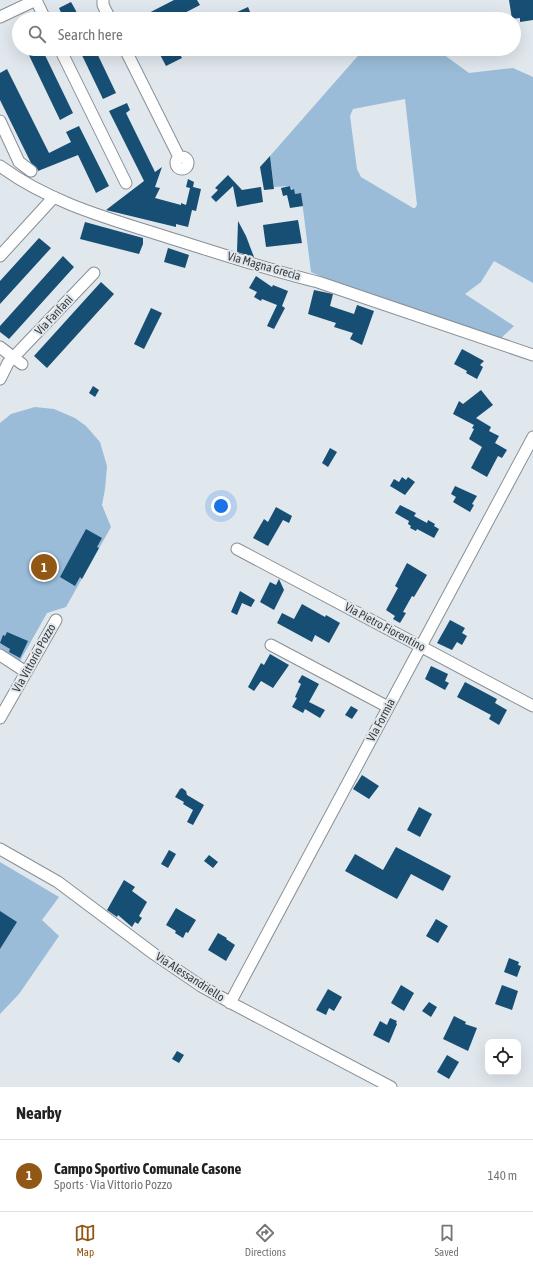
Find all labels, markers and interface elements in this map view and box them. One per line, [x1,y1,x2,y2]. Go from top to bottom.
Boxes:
search box [12,12,521,56]
icon: search [26,23,48,45]
text: Search here [58,26,123,43]
street label: Via Magna Grecia [226,249,302,283]
street label: Via Fanfani [32,292,76,338]
your location [211,496,231,516]
pin: 1 [31,552,57,582]
street label: Via Pietro Fiorentino [342,600,428,654]
street label: Via Vittorio Pozzo [9,621,59,695]
street label: Via Formia [364,696,398,744]
street label: Via Alessandriello [153,949,227,1005]
map controls [485,1039,521,1075]
button: locate [485,1039,521,1075]
text: Nearby [16,1103,62,1123]
text: Campo Sportivo Comunale Casone [54,1160,241,1177]
text: 1 [26,1168,32,1183]
text: 140 m [488,1168,517,1183]
text: Sports · Via Vittorio Pozzo [54,1177,172,1192]
tab: Map [74,1222,96,1258]
tab: Directions [245,1222,286,1258]
tab: Saved [434,1222,459,1258]

